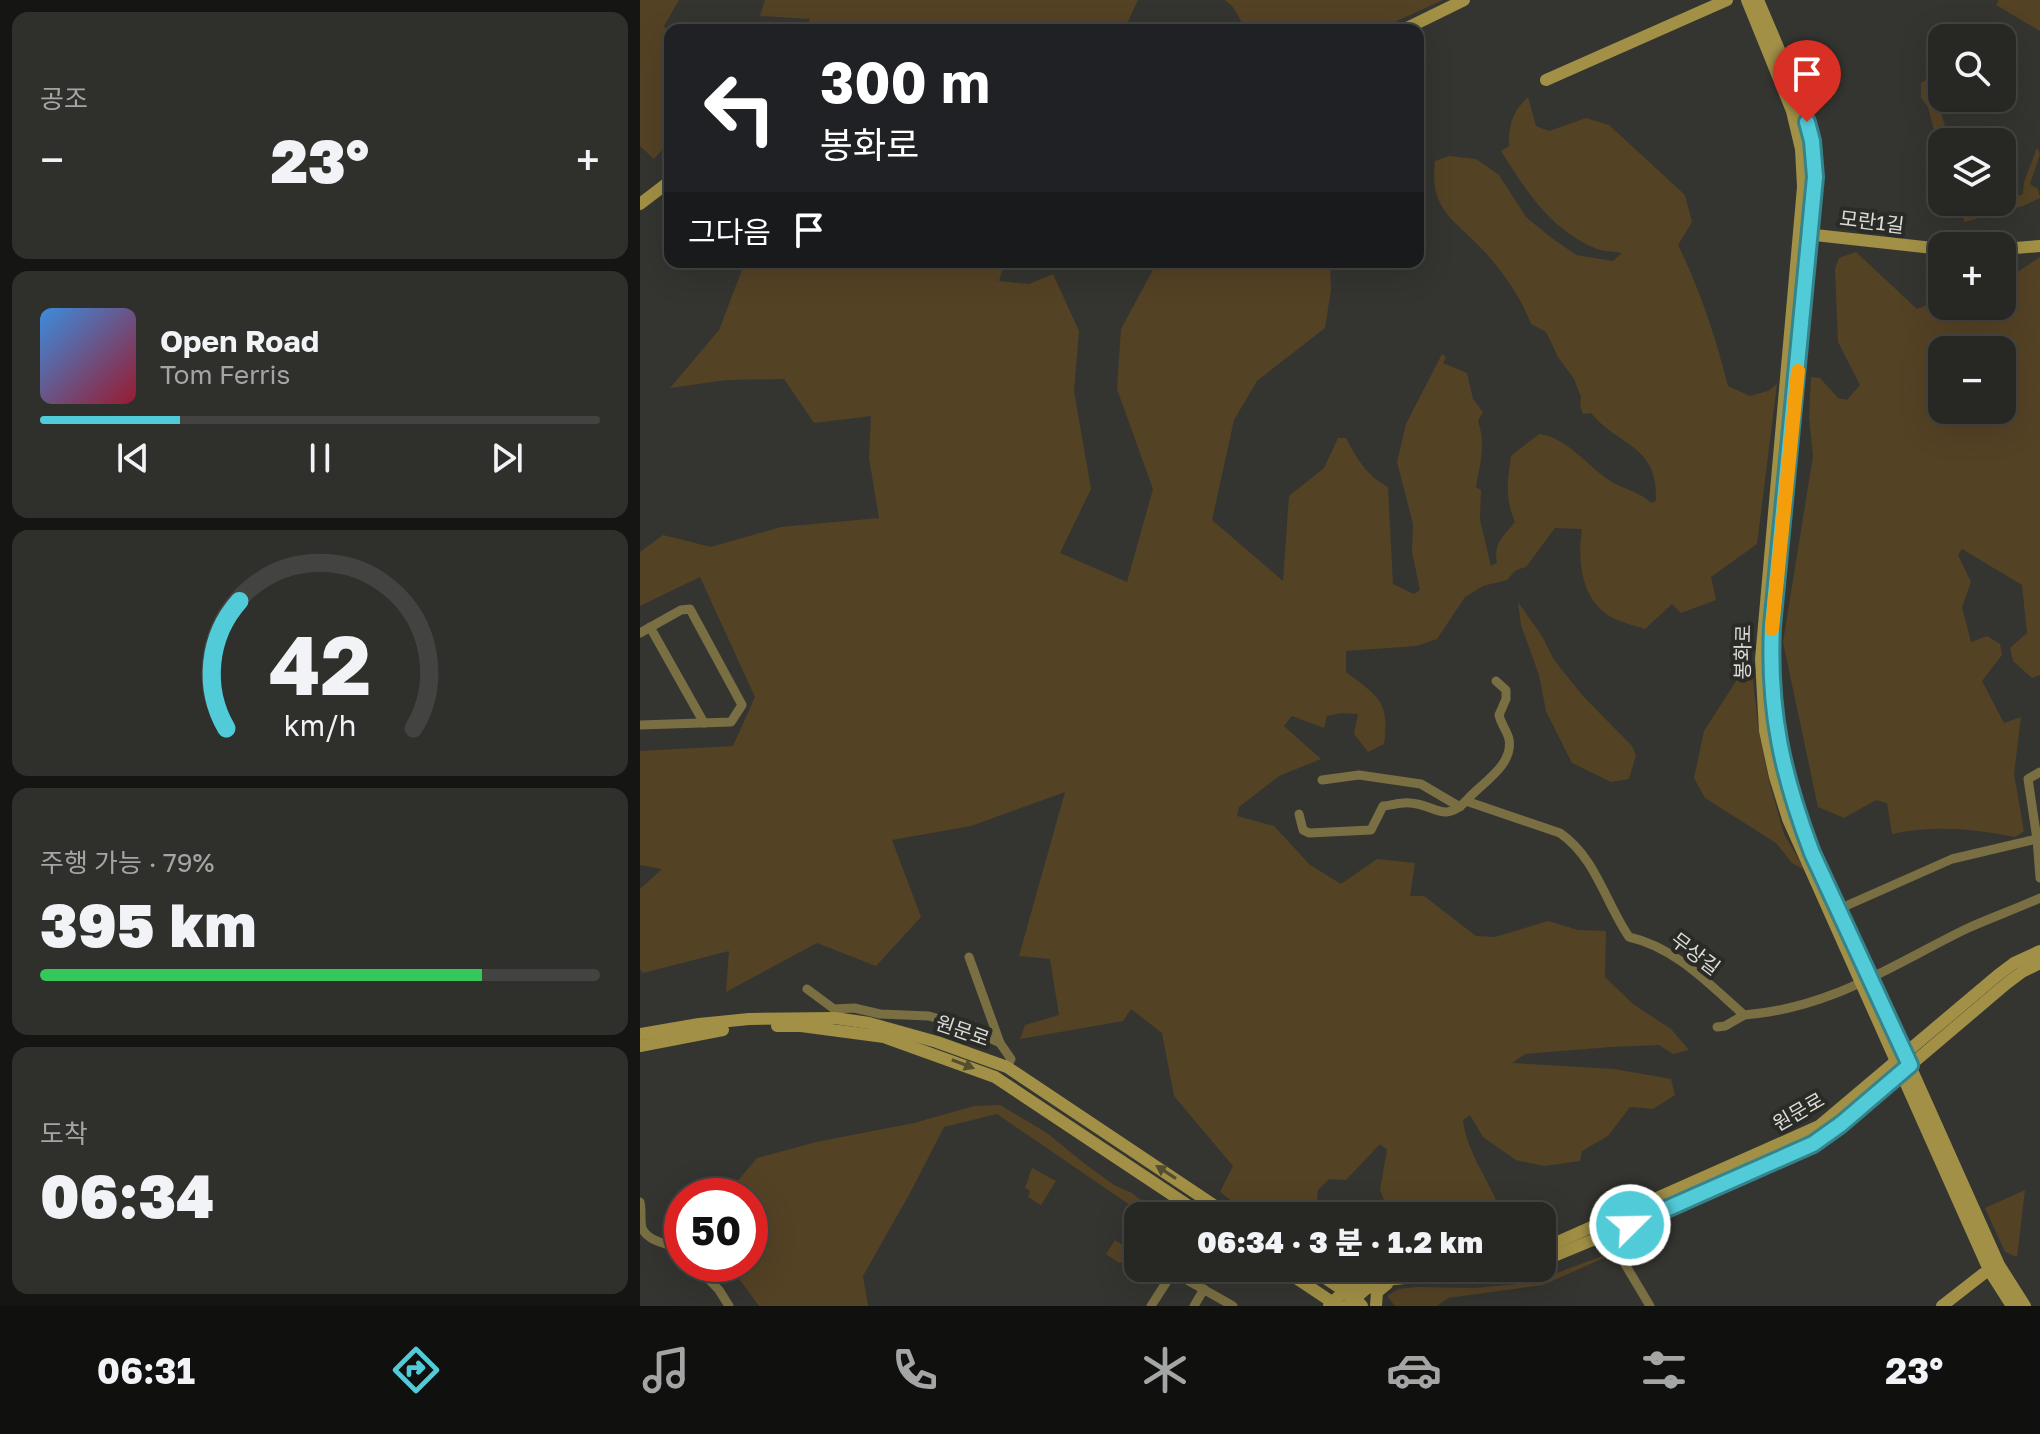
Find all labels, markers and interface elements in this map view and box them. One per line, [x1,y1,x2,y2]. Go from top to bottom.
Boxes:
map controls [1928,24,2016,424]
button: search [1928,24,2016,112]
pin [1773,40,1841,122]
text: 300 m [820,48,990,115]
icon: arrive [1785,52,1829,96]
icon: left [688,56,792,160]
text: 공조 [40,83,88,114]
text: 봉화로 [820,123,919,166]
text: 23° [271,124,369,196]
button: layers [1928,128,2016,216]
text: − [40,133,64,186]
text: + [576,133,600,186]
street label: 모란1길 [1838,205,1906,237]
icon: arrive [787,208,831,252]
text: 그다음 [688,214,771,250]
button: + [1928,232,2016,320]
text: Open Road [160,323,319,359]
button: − [1928,336,2016,424]
text: Tom Ferris [160,359,290,390]
icon: previous [111,436,155,480]
icon: pause [298,436,342,480]
icon: next [485,436,529,480]
text: 42 [269,613,371,713]
street label: 봉화로 [1730,624,1754,680]
text: km/h [284,708,356,742]
text: 주행 가능 · 79% [40,847,214,878]
text: 395 km [40,888,256,960]
street label: 무상길 [1667,927,1725,979]
street label: 원문로 [933,1010,993,1050]
one-way arrow [951,1058,975,1071]
street label: 원문로 [1768,1087,1828,1135]
text: 도착 [40,1118,88,1149]
text: 06:34 [40,1159,214,1231]
one-way arrow [1155,1165,1176,1180]
speed limit sign: 50 [664,1178,768,1282]
position arrow [1588,1183,1672,1267]
text: 06:34 · 3 분 · 1.2 km [1197,1224,1483,1260]
icon: directions [388,1342,444,1398]
icon: music [638,1342,694,1398]
icon: phone [887,1342,943,1398]
icon: climate [1137,1342,1193,1398]
icon: car [1386,1342,1442,1398]
icon: filters [1636,1342,1692,1398]
text: 06:31 [97,1349,195,1392]
text: 23° [1885,1349,1943,1392]

